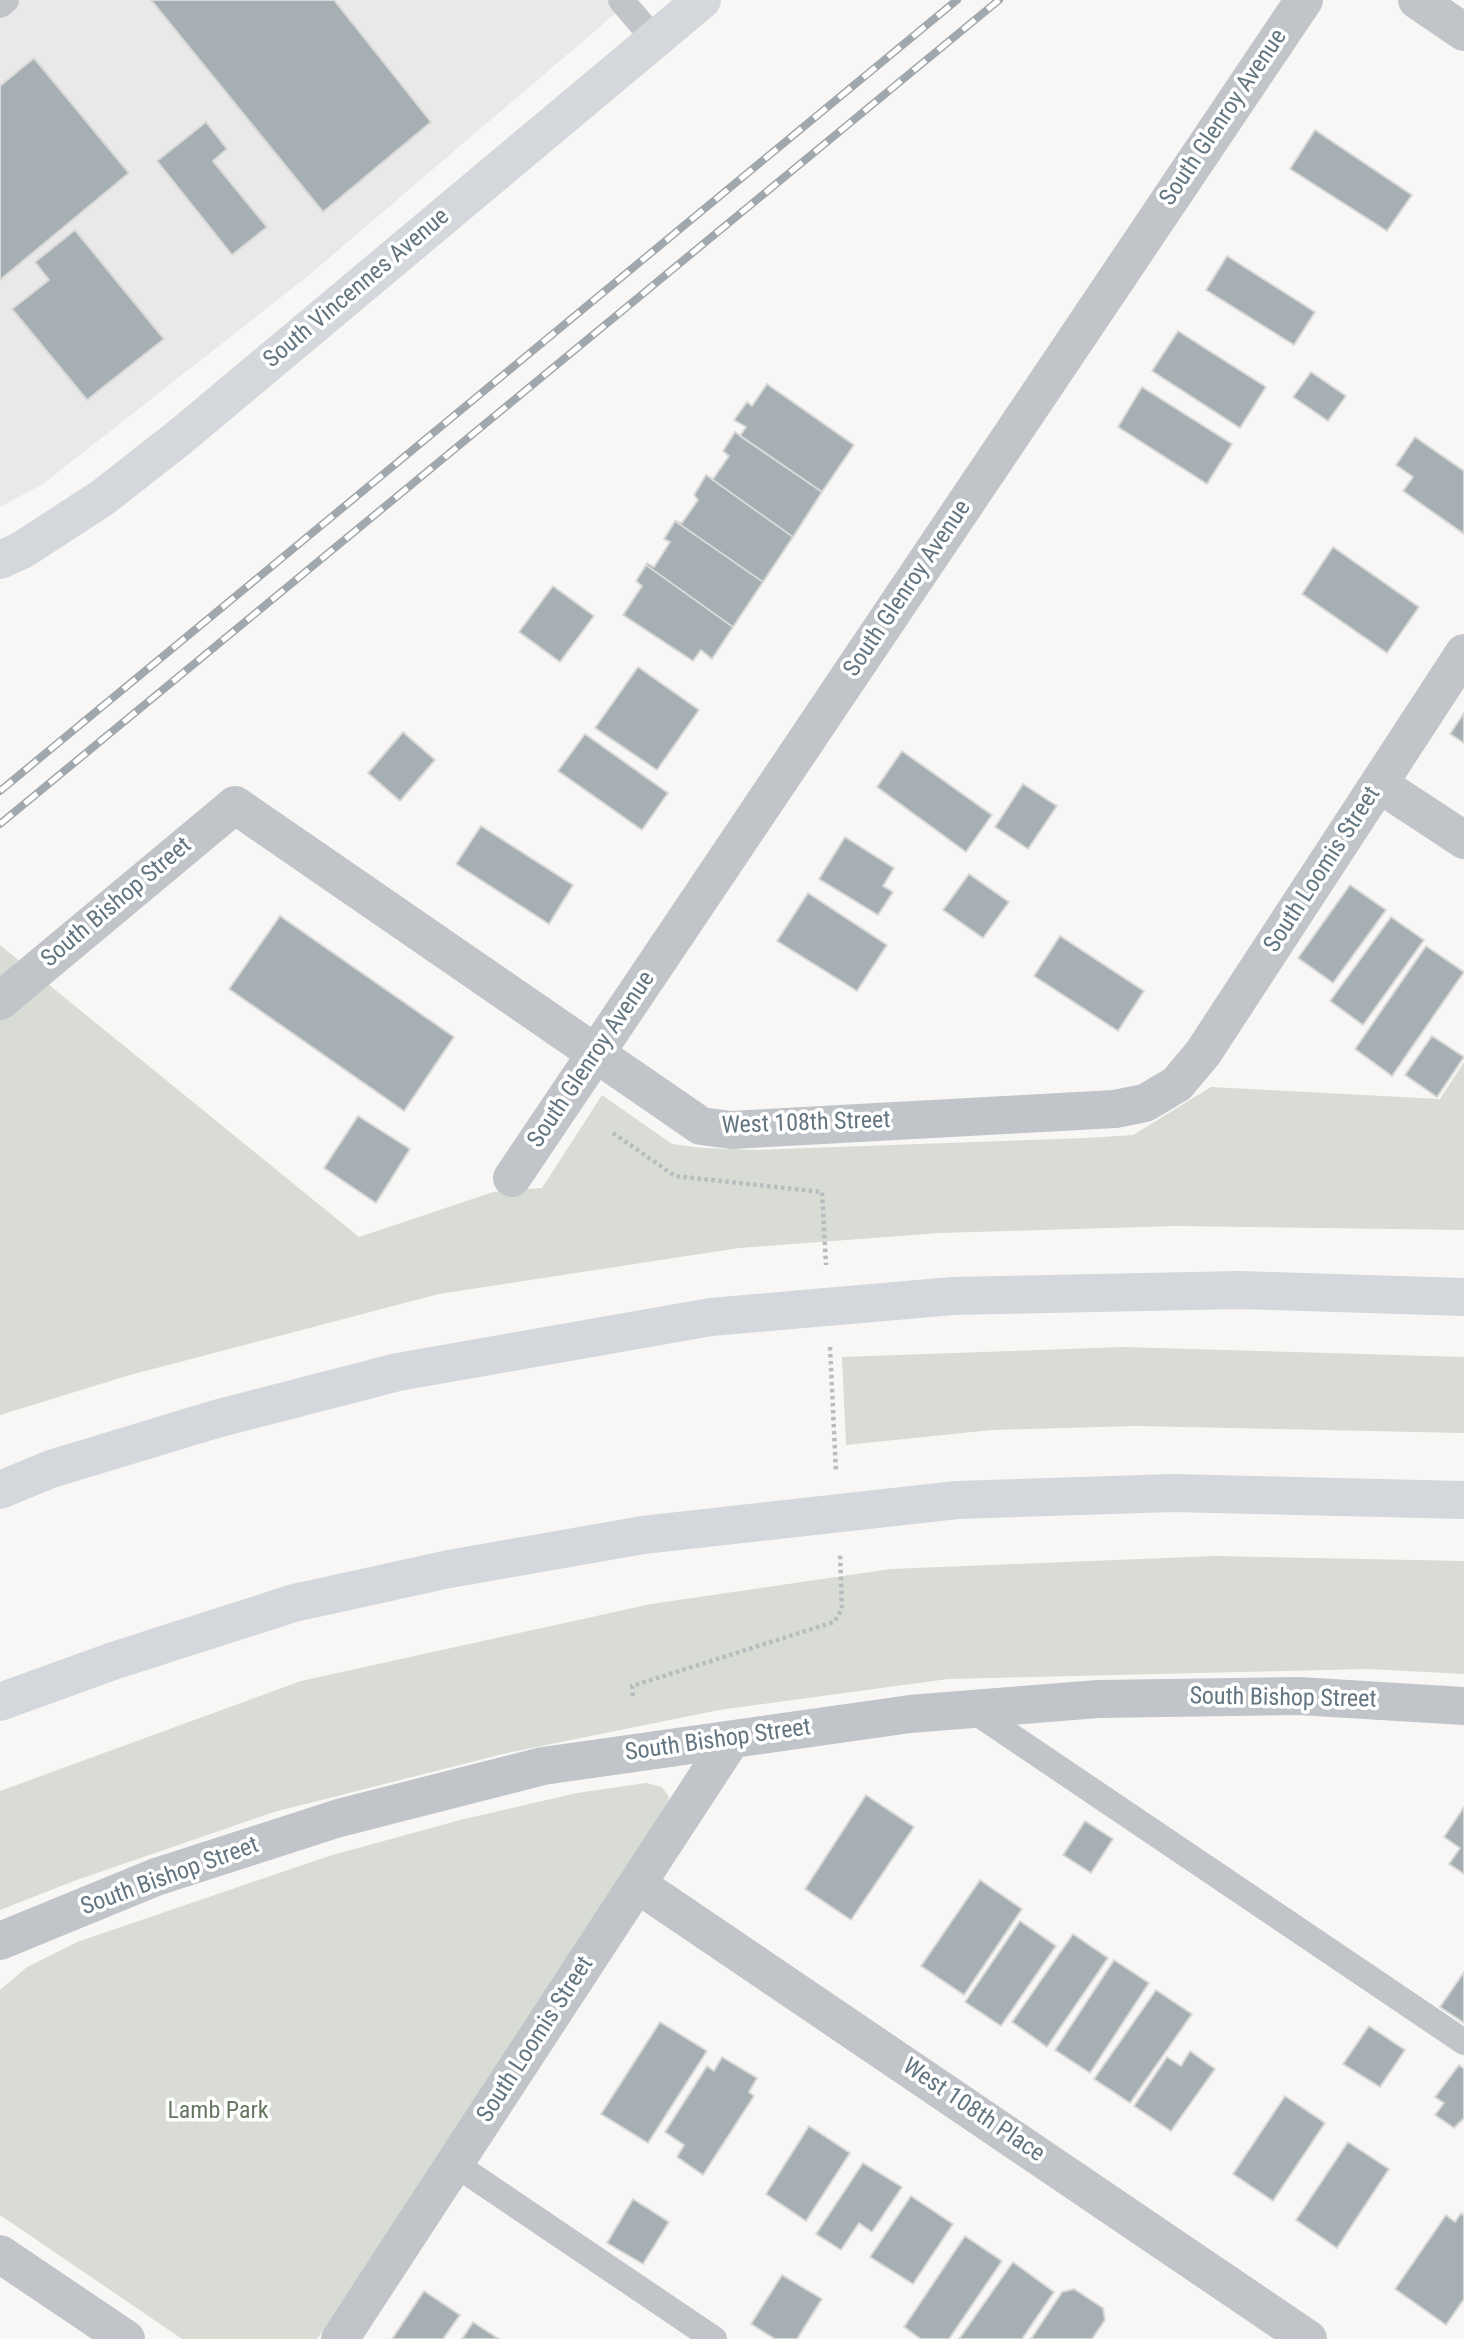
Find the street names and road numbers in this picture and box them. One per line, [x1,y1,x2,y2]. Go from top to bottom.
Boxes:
street label: South Glenroy Avenue [1154,24,1294,212]
street label: South Vincennes Avenue [258,203,456,375]
street label: South Glenroy Avenue [838,495,978,683]
street label: South Loomis Street [1259,782,1387,958]
street label: South Bishop Street [36,832,198,974]
street label: South Glenroy Avenue [522,966,662,1154]
street label: West 108th Street [721,1107,891,1141]
street label: South Bishop Street [1189,1683,1377,1715]
street label: South Bishop Street [623,1714,813,1768]
street label: South Bishop Street [77,1831,263,1923]
street label: South Loomis Street [472,1952,600,2128]
street label: West 108th Place [897,2053,1049,2169]

